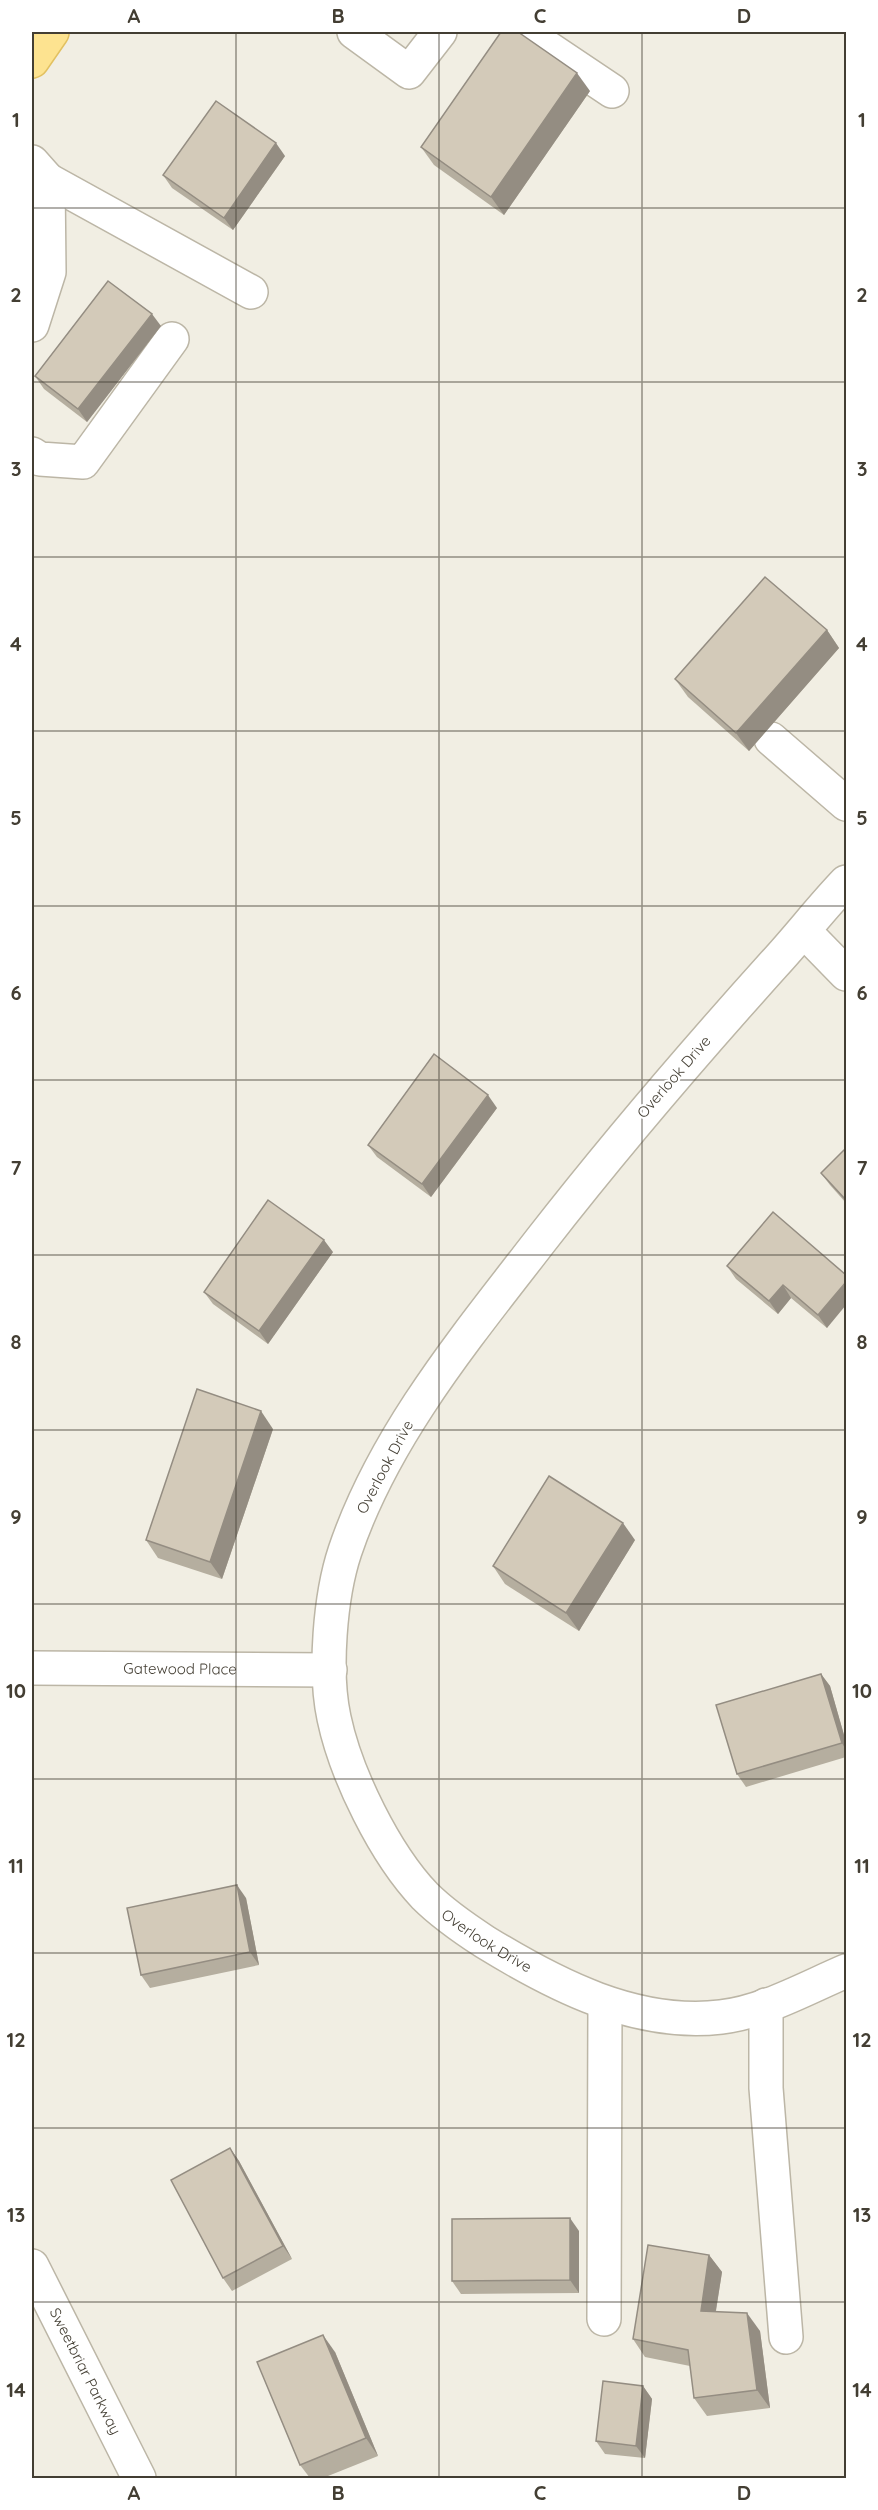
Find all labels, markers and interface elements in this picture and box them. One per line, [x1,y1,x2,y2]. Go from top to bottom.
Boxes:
text: A [128,3,141,28]
text: B [331,3,345,28]
text: C [534,3,547,28]
text: D [737,3,751,28]
text: 1 [12,107,20,132]
text: 1 [858,107,866,132]
text: 2 [10,282,22,307]
text: 2 [856,282,868,307]
text: 3 [11,456,21,481]
text: 3 [857,456,867,481]
text: 4 [10,631,22,656]
text: 4 [856,631,868,656]
text: 5 [10,805,22,830]
text: 5 [856,805,868,830]
text: 6 [10,980,22,1005]
text: 6 [856,980,868,1005]
street label: Overlook Drive [633,1031,715,1122]
text: 7 [11,1155,22,1180]
text: 7 [857,1155,868,1180]
text: 8 [11,1329,22,1354]
text: 8 [857,1329,868,1354]
street label: Overlook Drive [352,1417,417,1517]
text: 9 [10,1504,22,1529]
text: 9 [856,1504,868,1529]
street label: Gatewood Place [123,1659,237,1678]
text: 10 [6,1678,26,1703]
text: 10 [852,1678,872,1703]
text: 11 [8,1853,24,1878]
text: 11 [854,1853,870,1878]
street label: Overlook Drive [438,1905,535,1976]
text: 12 [6,2027,26,2052]
text: 12 [852,2027,872,2052]
text: 13 [7,2202,25,2227]
text: 13 [853,2202,871,2227]
street label: Sweetbriar Parkway [46,2305,126,2438]
text: 14 [6,2377,26,2402]
text: 14 [852,2377,872,2402]
text: A [128,2480,141,2505]
text: B [331,2480,345,2505]
text: C [534,2480,547,2505]
text: D [737,2480,751,2505]

